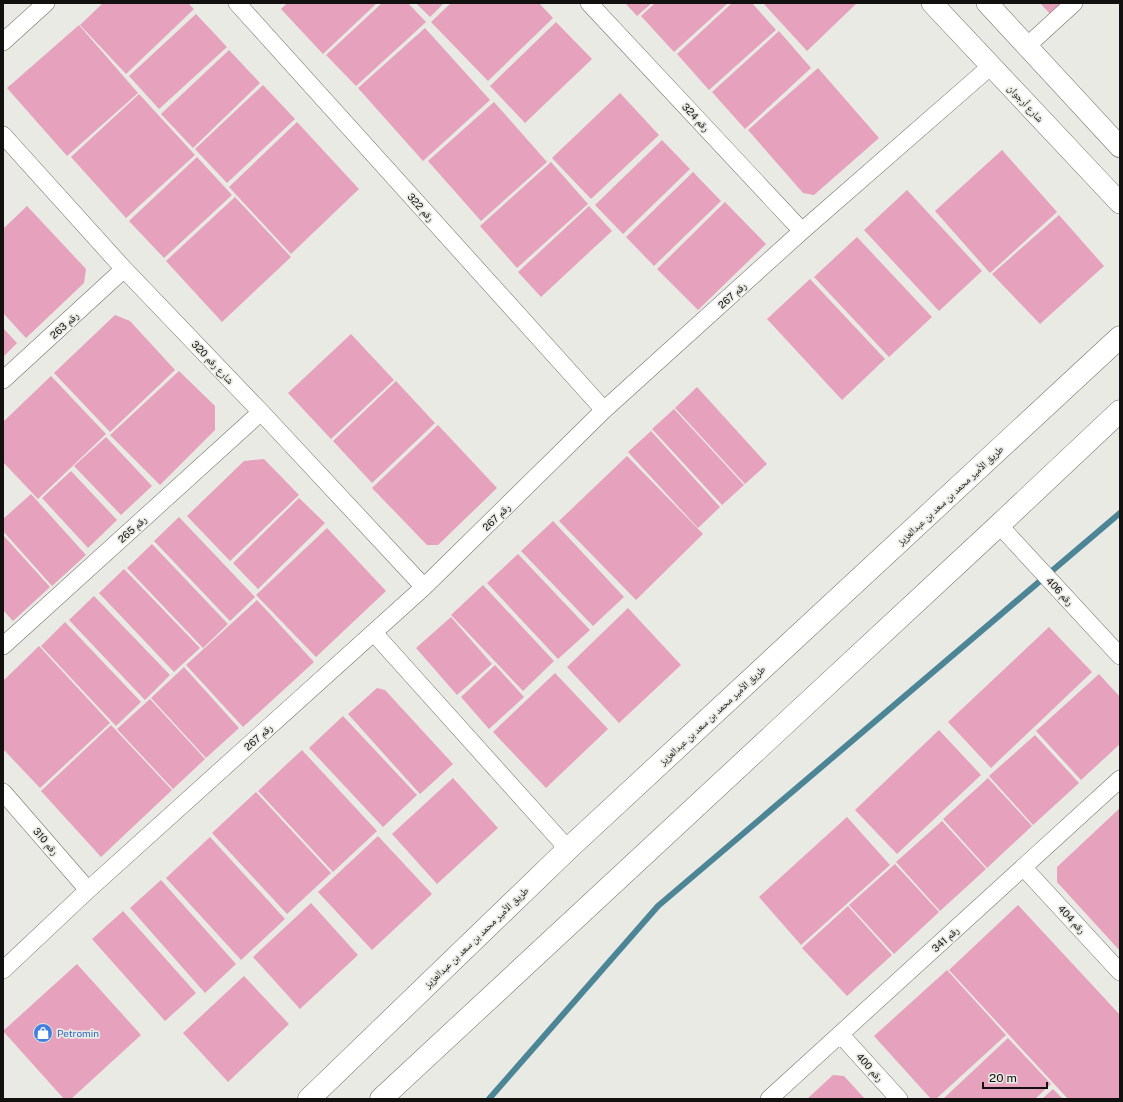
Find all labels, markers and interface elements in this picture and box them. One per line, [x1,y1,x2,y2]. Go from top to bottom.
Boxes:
street label: شارع أرجوان [1005,82,1047,125]
street label: رقم 324 [678,100,712,135]
street label: رقم 322 [404,190,437,225]
street label: رقم 267 [715,279,750,312]
street label: رقم 263 [47,309,82,342]
street label: شارع رقم 320 [188,338,237,388]
street label: طريق الأمير محمد بن سعد بن عبدالعزيز [894,442,1006,549]
street label: رقم 267 [480,501,514,534]
street label: رقم 265 [115,513,150,546]
street label: رقم 406 [1042,574,1076,609]
street label: طريق الأمير محمد بن سعد بن عبدالعزيز [656,662,768,769]
street label: رقم 267 [241,721,276,754]
street label: رقم 310 [29,825,61,859]
street label: طريق الأمير محمد بن سعد بن عبدالعزيز [421,884,532,992]
street label: رقم 404 [1054,902,1088,937]
street label: رقم 341 [929,924,962,956]
shop icon: Petromin [32,1022,54,1044]
place label: Petromin [57,1027,99,1039]
street label: رقم 400 [853,1050,886,1085]
scale bar [983,1064,1047,1090]
text: 20 m [989,1071,1017,1085]

